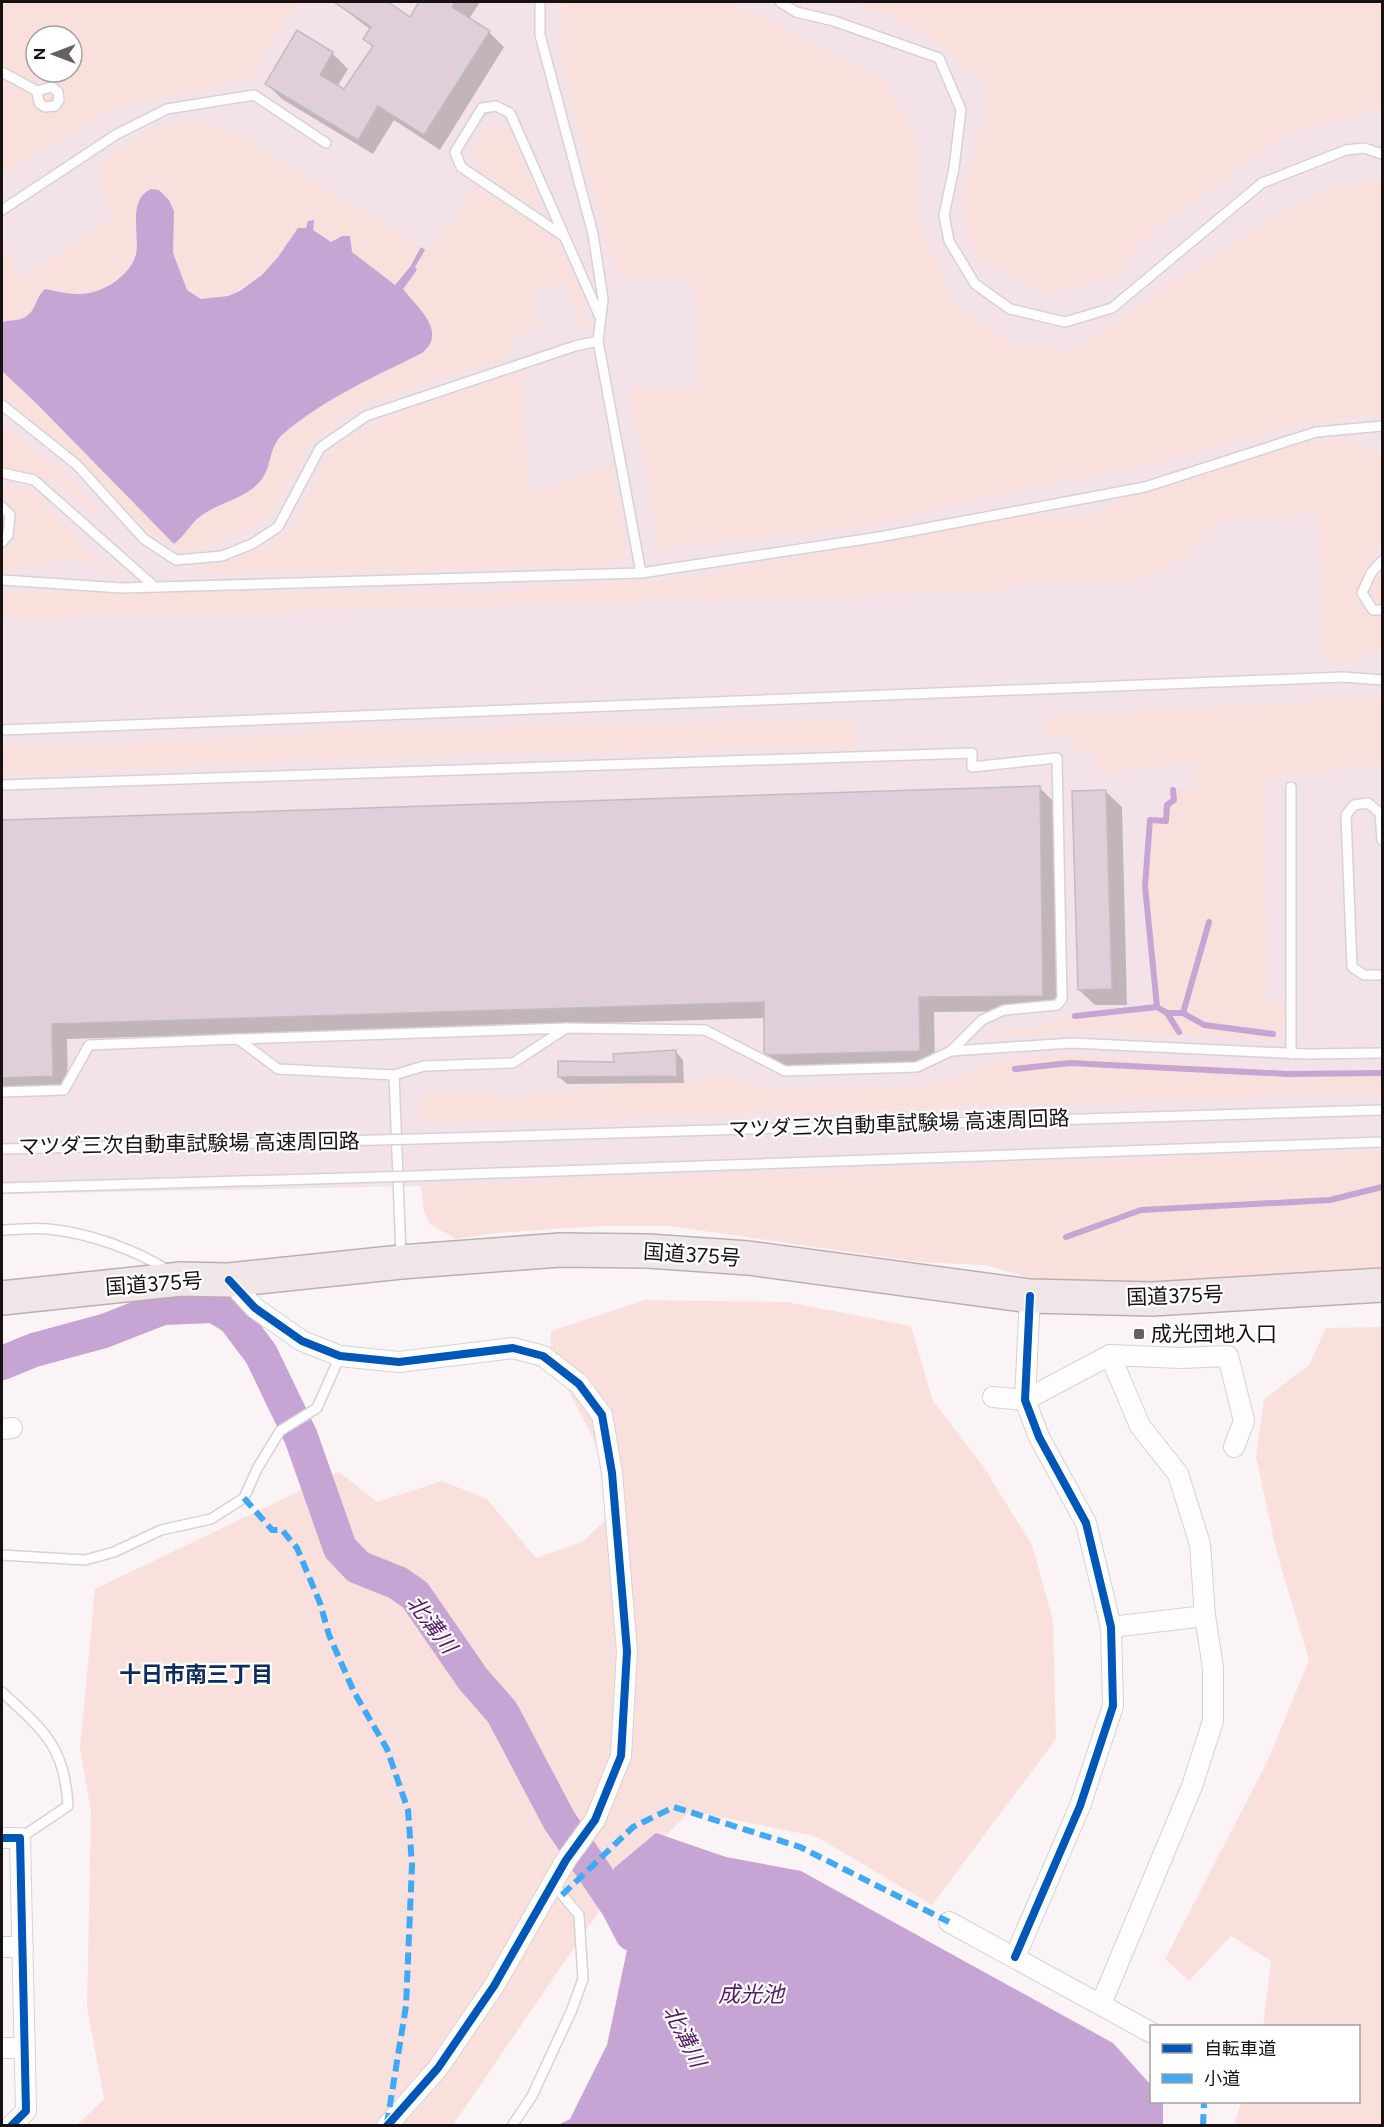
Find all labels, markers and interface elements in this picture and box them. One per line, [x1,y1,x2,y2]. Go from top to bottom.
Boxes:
north arrow [24,24,84,84]
text: N [30,48,49,60]
street label: マツダ三次自動車試験場 高速周回路 [728,1105,1070,1142]
street label: マツダ三次自動車試験場 高速周回路 [18,1128,360,1159]
street label: 国道375号 [642,1239,742,1270]
street label: 国道375号 [104,1268,204,1299]
street label: 国道375号 [1126,1281,1224,1310]
place label: 成光団地入口 [1151,1321,1277,1346]
marker: 成光団地入口 [1132,1327,1146,1341]
water label: 北溝川 [401,1590,463,1660]
district label: 十日市南三丁目 [119,1661,273,1688]
water label: 成光池 [718,1981,786,2008]
water label: 北溝川 [658,2001,712,2074]
legend [1150,2025,1360,2103]
text: 自転車道 [1204,2038,1276,2060]
text: 小道 [1204,2068,1240,2090]

